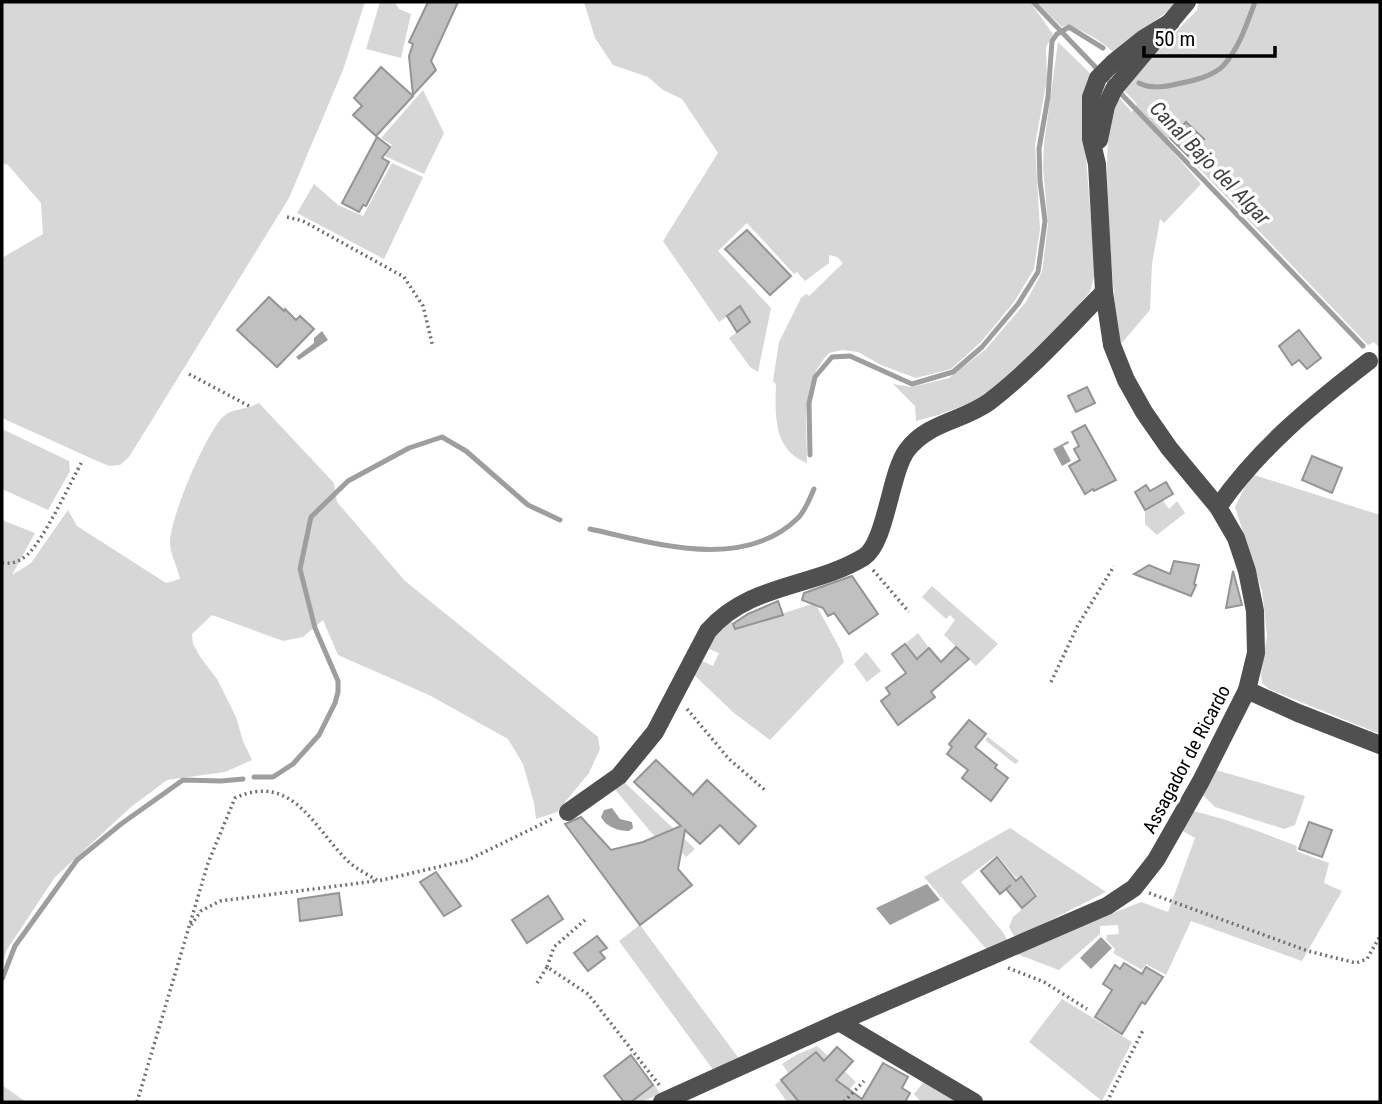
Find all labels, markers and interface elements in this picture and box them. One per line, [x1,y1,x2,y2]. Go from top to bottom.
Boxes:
scale bar [1144,14,1275,58]
text: 50 m [1154,27,1195,51]
water label: Canal Bajo del Algar [1145,96,1276,230]
street label: Assagador de Ricardo [1138,681,1235,837]

